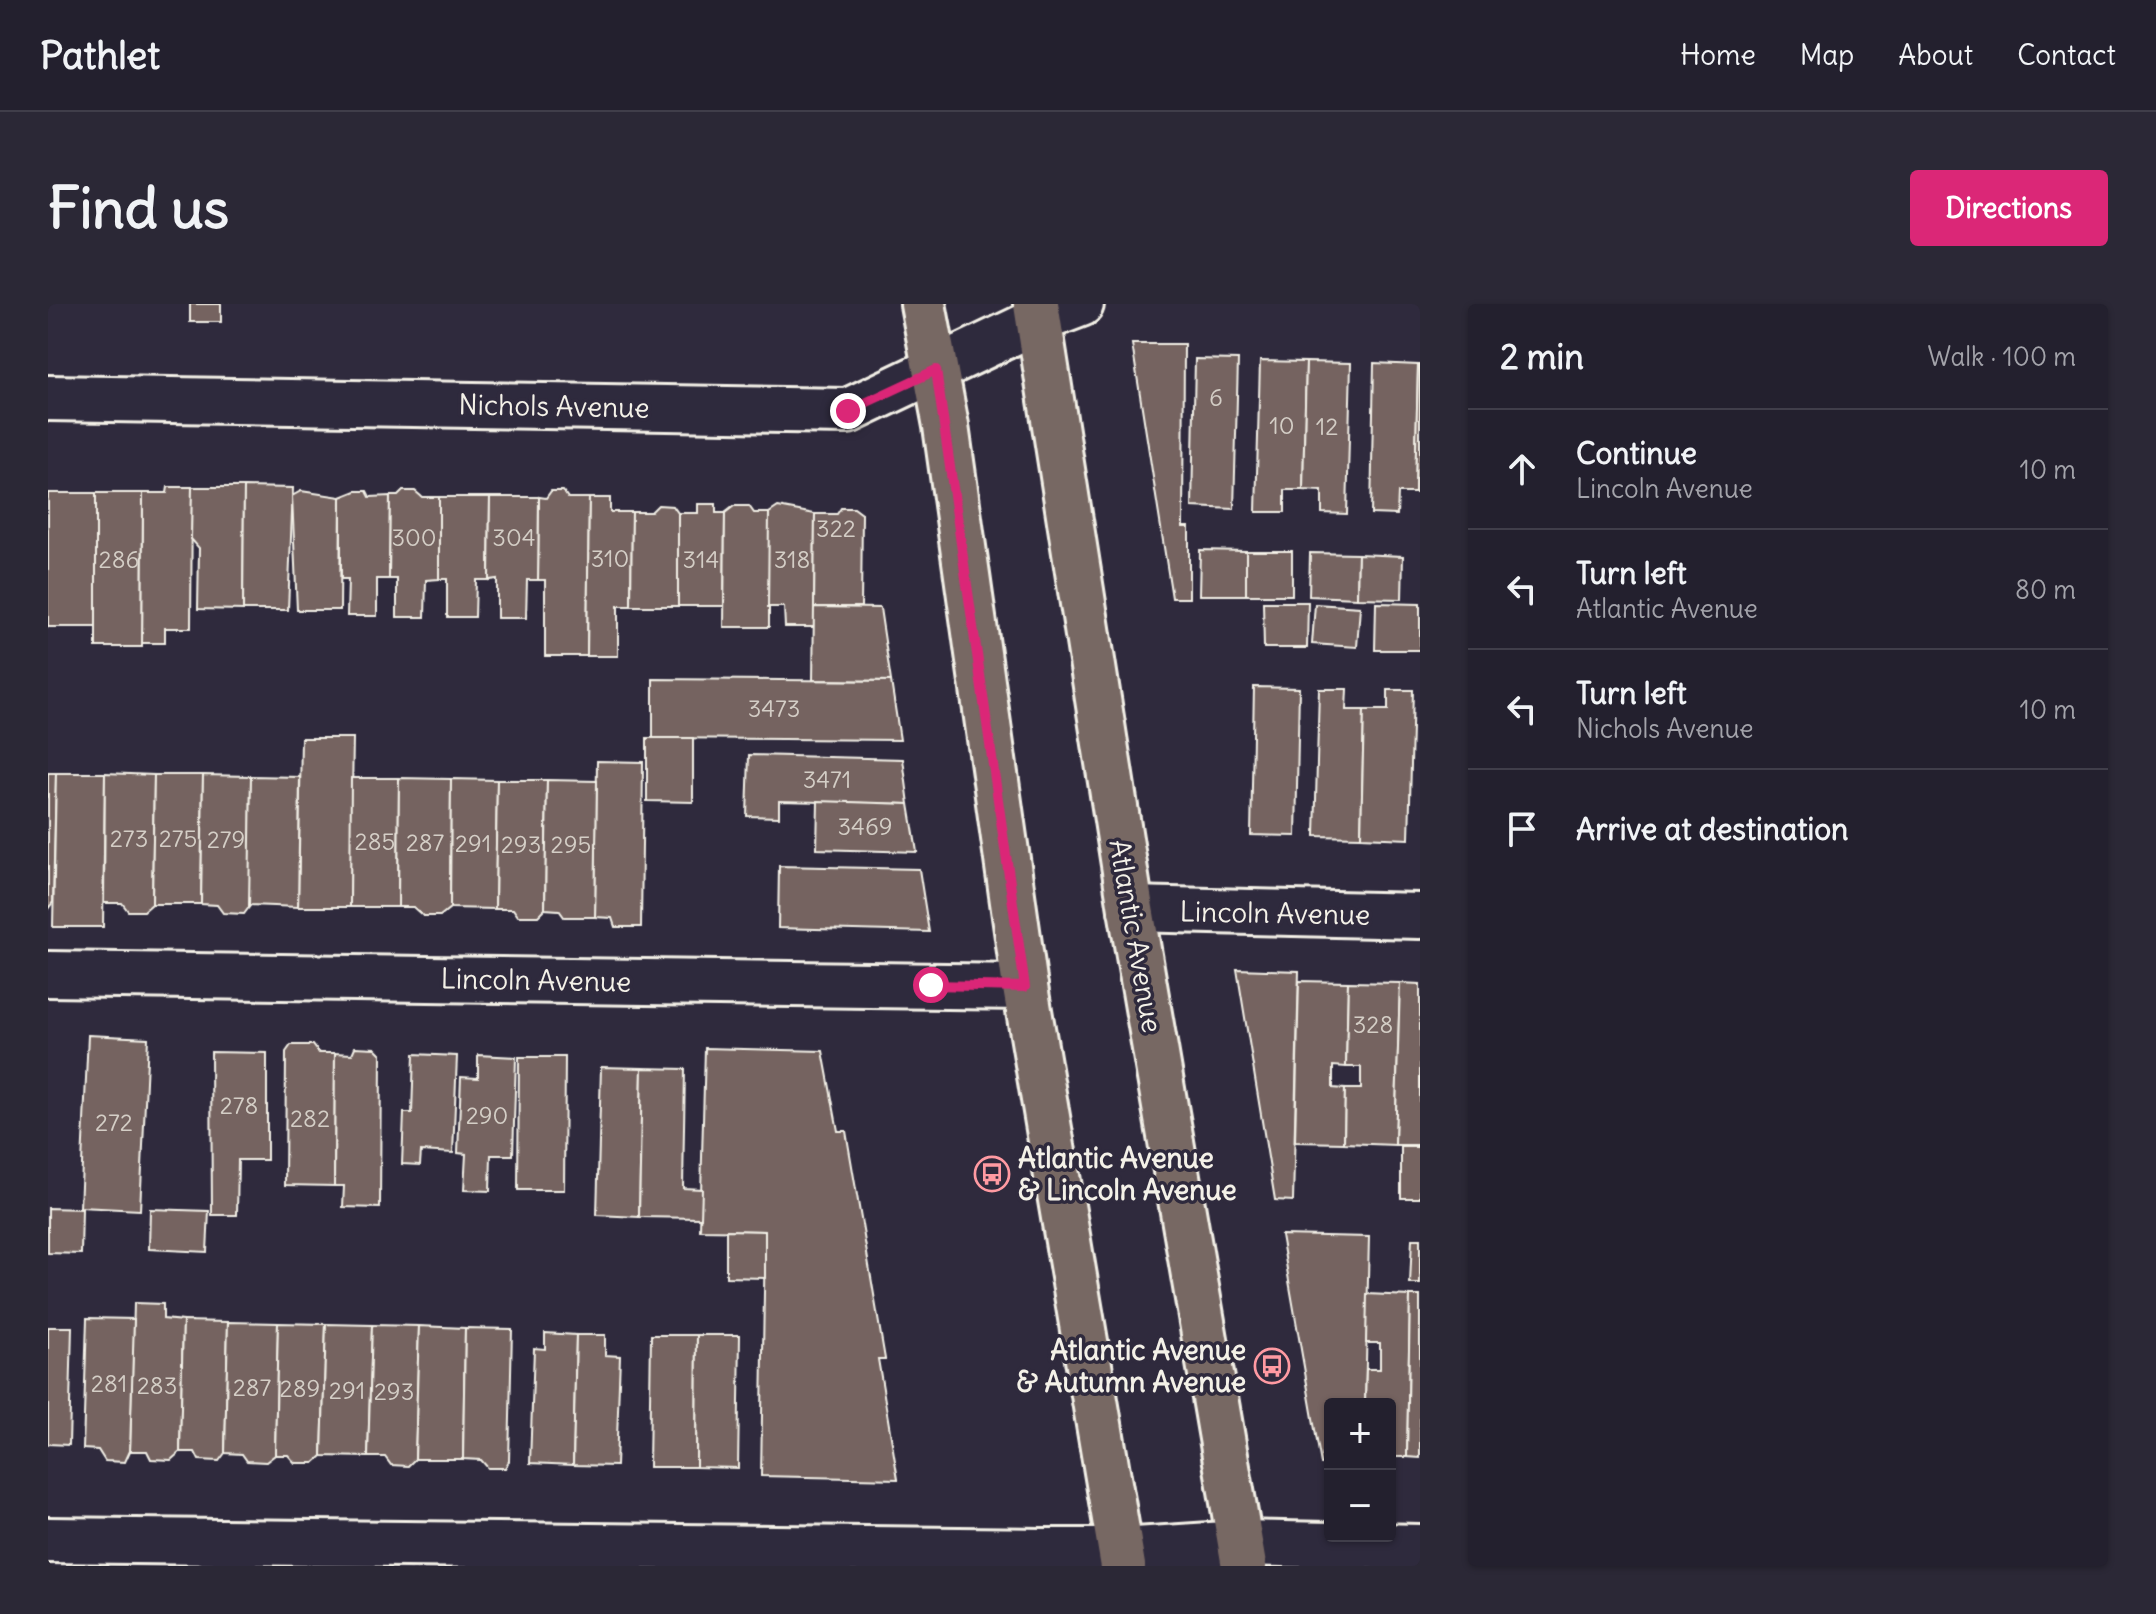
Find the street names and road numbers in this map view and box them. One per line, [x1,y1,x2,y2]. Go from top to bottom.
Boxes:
street label: Nichols Avenue [458,386,650,426]
street label: Atlantic Avenue [1101,836,1171,1036]
street label: Lincoln Avenue [1179,893,1371,933]
street label: Lincoln Avenue [440,960,632,1000]

